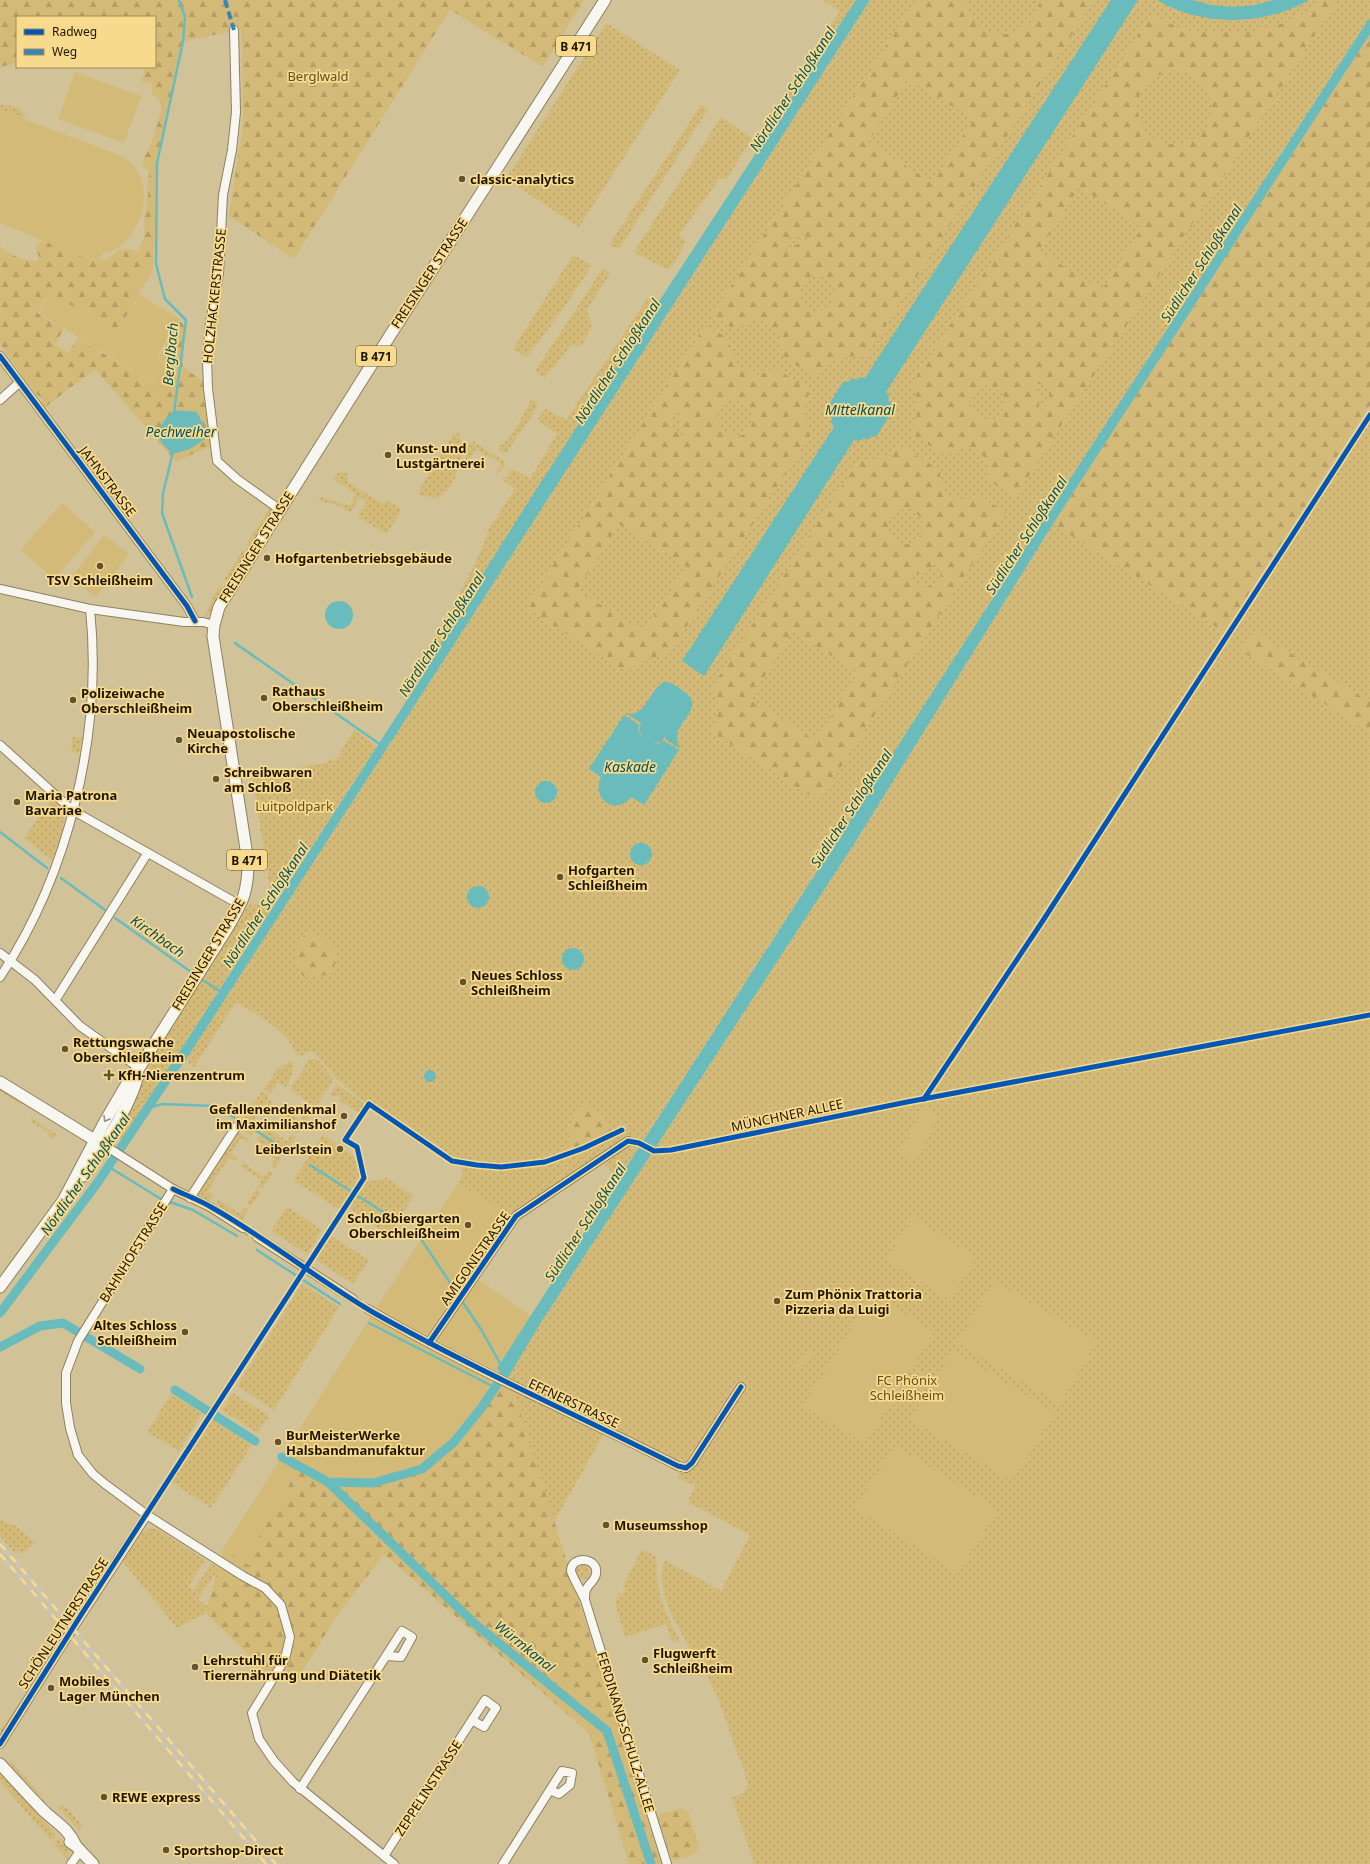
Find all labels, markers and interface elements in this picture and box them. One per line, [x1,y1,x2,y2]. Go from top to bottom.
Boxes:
legend [16,16,156,68]
text: Radweg [52,23,97,40]
water label: Nördlicher Schloßkanal [745,23,840,155]
road number: B 471 [556,36,596,56]
text: Weg [52,43,77,60]
park label: Berglwald [287,67,349,85]
place label: classic-analytics [470,170,574,188]
marker: classic-analytics [457,174,467,184]
water label: Südlicher Schloßkanal [1156,200,1246,326]
street label: FREISINGER STRASSE [387,214,471,332]
street label: HOLZHACKERSTRASSE [198,228,230,364]
water label: Nördlicher Schloßkanal [570,295,665,427]
water label: Berglbach [158,322,182,386]
road number: B 471 [356,346,396,366]
water label: Mittelkanal [825,400,895,419]
water label: Pechweiher [146,422,217,441]
place label: Kunst- und Lustgärtnerei [396,439,485,472]
street label: JAHNSTRASSE [74,441,140,520]
marker: Kunst- und Lustgärtnerei [383,450,393,460]
water label: Südlicher Schloßkanal [981,472,1071,598]
street label: FREISINGER STRASSE [214,488,298,606]
place label: Hofgartenbetriebsgebäude [275,549,452,567]
marker: Hofgartenbetriebsgebäude [262,553,272,563]
marker: TSV Schleißheim [95,561,105,571]
water label: Nördlicher Schloßkanal [394,568,489,700]
place label: TSV Schleißheim [47,571,153,589]
place label: Rathaus Oberschleißheim [272,682,383,715]
place label: Polizeiwache Oberschleißheim [81,684,192,717]
marker: Rathaus Oberschleißheim [259,693,269,703]
marker: Polizeiwache Oberschleißheim [68,695,78,705]
place label: Neuapostolische Kirche [187,724,296,757]
marker: Neuapostolische Kirche [174,735,184,745]
water label: Südlicher Schloßkanal [806,745,896,871]
water label: Kaskade [604,757,656,776]
place label: Schreibwaren am Schloß [224,763,312,796]
marker: Schreibwaren am Schloß [211,774,221,784]
place label: Maria Patrona Bavariae [25,786,117,819]
marker: Maria Patrona Bavariae [12,797,22,807]
park label: Luitpoldpark [255,797,333,815]
water label: Nördlicher Schloßkanal [218,839,313,971]
road number: B 471 [227,850,267,870]
place label: Hofgarten Schleißheim [568,861,648,894]
marker: Hofgarten Schleißheim [555,872,565,882]
street label: FREISINGER STRASSE [167,894,249,1014]
water label: Kirchbach [127,911,189,961]
place label: Neues Schloss Schleißheim [471,966,563,999]
marker: Neues Schloss Schleißheim [458,977,468,987]
place label: Rettungswache Oberschleißheim [73,1033,184,1066]
marker: Rettungswache Oberschleißheim [60,1044,70,1054]
place label: KfH-Nierenzentrum [118,1066,245,1084]
marker: KfH-Nierenzentrum [103,1069,115,1081]
street label: MÜNCHNER ALLEE [729,1094,845,1136]
place label: Gefallenendenkmal im Maximilianshof [209,1100,337,1133]
water label: Nördlicher Schloßkanal [36,1109,135,1239]
marker: Gefallenendenkmal im Maximilianshof [339,1111,349,1121]
one-way arrow [104,1114,111,1122]
place label: Leiberlstein [255,1140,332,1158]
marker: Leiberlstein [335,1144,345,1154]
water label: Südlicher Schloßkanal [540,1159,630,1285]
street label: BAHNHOFSTRASSE [95,1198,171,1306]
street label: AMIGONISTRASSE [436,1208,514,1308]
place label: Schloßbiergarten Oberschleißheim [347,1209,460,1242]
marker: Schloßbiergarten Oberschleißheim [463,1220,473,1230]
place label: Zum Phönix Trattoria Pizzeria da Luigi [785,1285,922,1318]
marker: Zum Phönix Trattoria Pizzeria da Luigi [772,1296,782,1306]
place label: Altes Schloss Schleißheim [93,1316,177,1349]
marker: Altes Schloss Schleißheim [180,1327,190,1337]
park label: FC Phönix Schleißheim [870,1371,944,1404]
street label: EFFNERSTRASSE [526,1374,622,1432]
place label: BurMeisterWerke Halsbandmanufaktur [286,1426,425,1459]
marker: BurMeisterWerke Halsbandmanufaktur [273,1437,283,1447]
place label: Museumsshop [614,1516,708,1534]
marker: Museumsshop [601,1520,611,1530]
street label: SCHÖNLEUTNERSTRASSE [14,1554,112,1692]
water label: Würmkanal [491,1616,559,1676]
place label: Flugwerft Schleißheim [653,1644,733,1677]
street label: FERDINAND-SCHULZ-ALLEE [593,1650,659,1814]
place label: Lehrstuhl für Tierernährung und Diätetik [203,1651,382,1684]
marker: Flugwerft Schleißheim [640,1655,650,1665]
marker: Lehrstuhl für Tierernährung und Diätetik [190,1662,200,1672]
place label: Mobiles Lager München [59,1672,160,1705]
marker: Mobiles Lager München [46,1683,56,1693]
street label: ZEPPELINSTRASSE [390,1737,466,1839]
place label: REWE express [112,1788,201,1806]
marker: REWE express [99,1792,109,1802]
place label: Sportshop-Direct [174,1841,284,1859]
marker: Sportshop-Direct [161,1845,171,1855]

